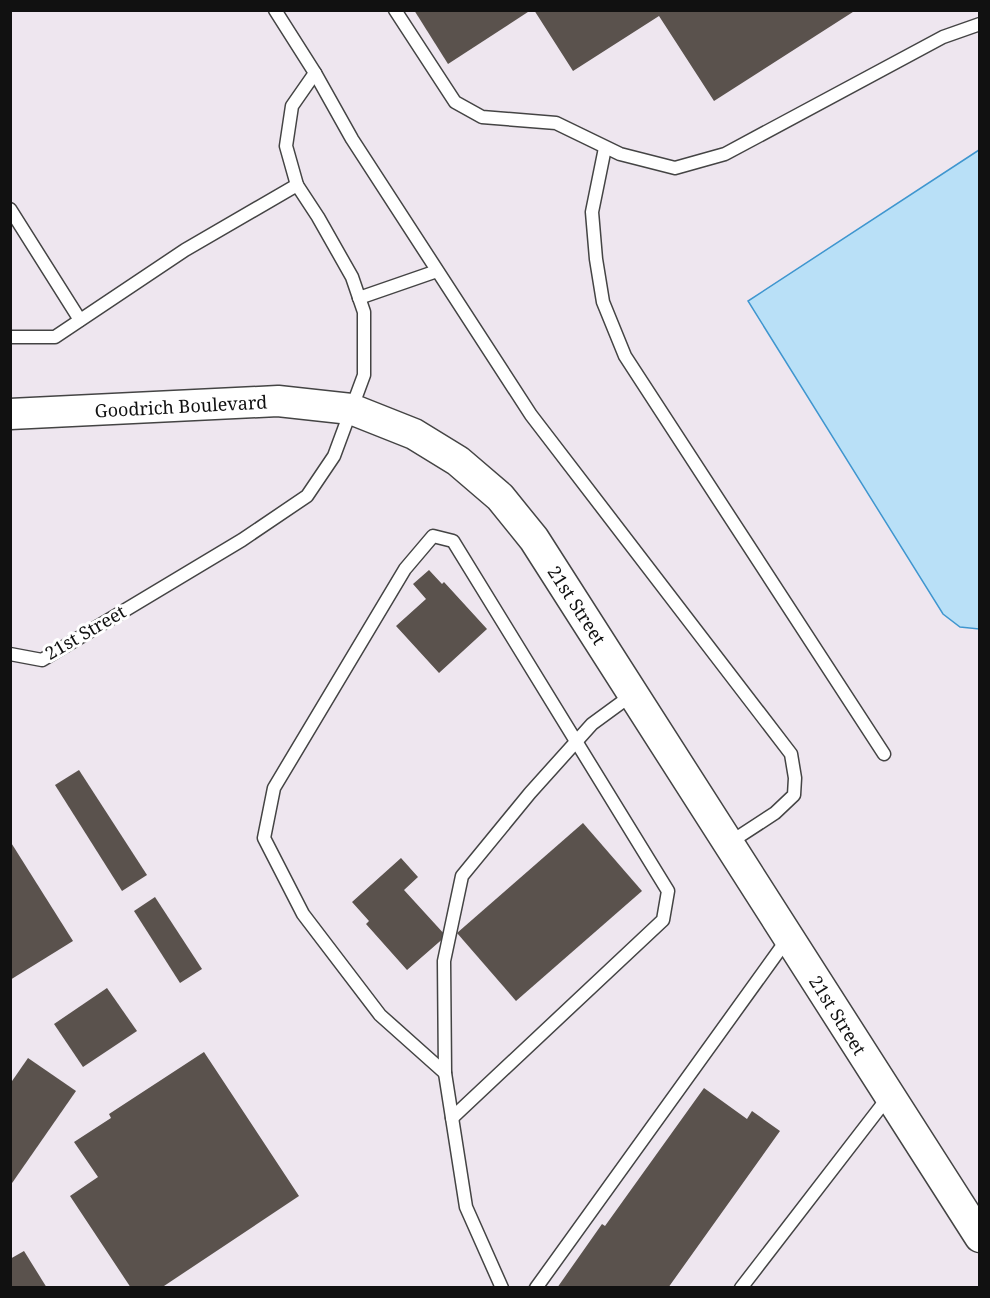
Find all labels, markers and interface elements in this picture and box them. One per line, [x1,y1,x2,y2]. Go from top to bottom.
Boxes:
street label: Goodrich Boulevard [94,389,268,423]
street label: 21st Street [543,561,611,649]
street label: 21st Street [40,599,130,665]
street label: 21st Street [804,971,872,1059]

